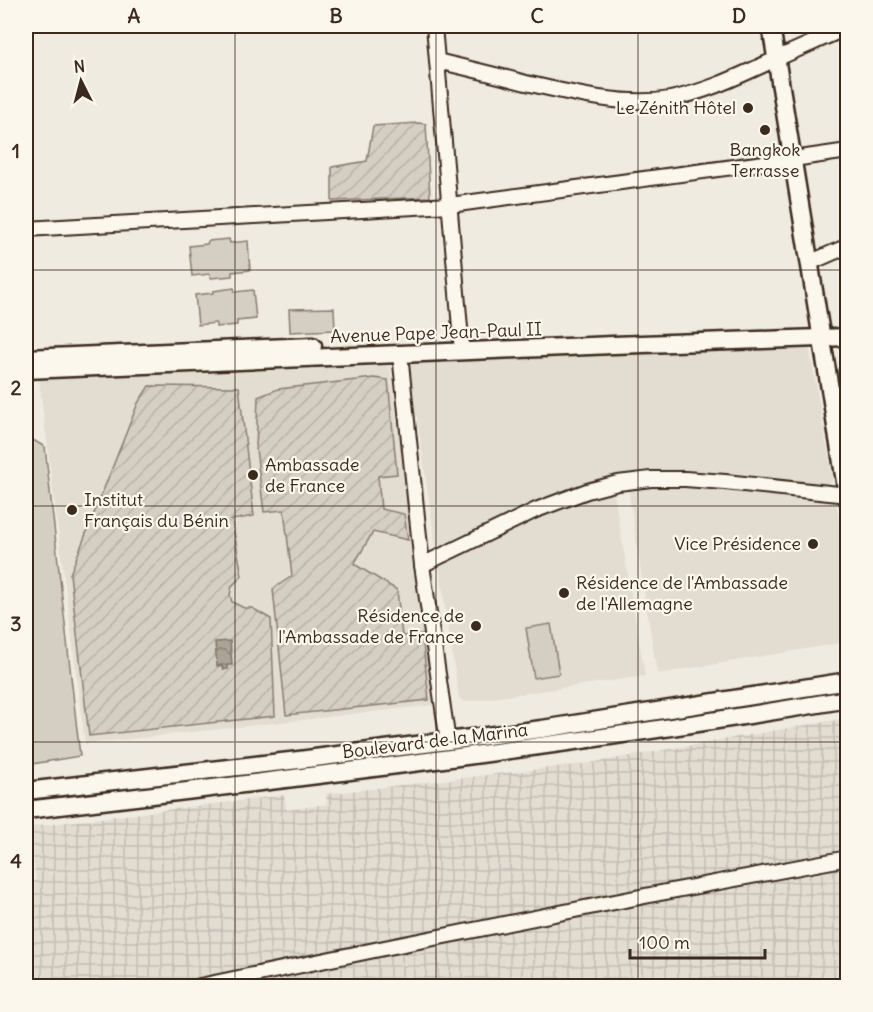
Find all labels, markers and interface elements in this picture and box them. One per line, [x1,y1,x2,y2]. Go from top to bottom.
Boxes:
text: A [128,3,141,28]
text: B [329,3,343,28]
text: C [530,3,544,28]
text: D [732,3,746,28]
north arrow [51,51,111,111]
text: N [73,56,86,77]
place label: Le Zénith Hôtel [616,96,736,119]
marker: Le Zénith Hôtel [741,101,755,115]
marker: Bangkok Terrasse [758,123,772,137]
text: 1 [12,138,20,163]
place label: Bangkok Terrasse [730,138,800,182]
street label: Avenue Pape Jean-Paul II [330,317,542,348]
text: 2 [11,375,22,400]
place label: Ambassade de France [265,453,359,497]
marker: Ambassade de France [246,468,260,482]
place label: Institut Français du Bénin [84,488,229,532]
marker: Institut Français du Bénin [65,503,79,517]
place label: Vice Présidence [674,532,801,555]
marker: Vice Présidence [806,537,820,551]
place label: Résidence de l'Ambassade de l'Allemagne [576,571,788,615]
marker: Résidence de l'Ambassade de l'Allemagne [557,586,571,600]
place label: Résidence de l'Ambassade de France [278,604,464,648]
text: 3 [10,611,22,636]
marker: Résidence de l'Ambassade de France [469,619,483,633]
street label: Boulevard de la Marina [341,718,529,763]
text: 4 [10,848,22,873]
scale bar [630,922,765,960]
text: 100 m [639,931,690,954]

